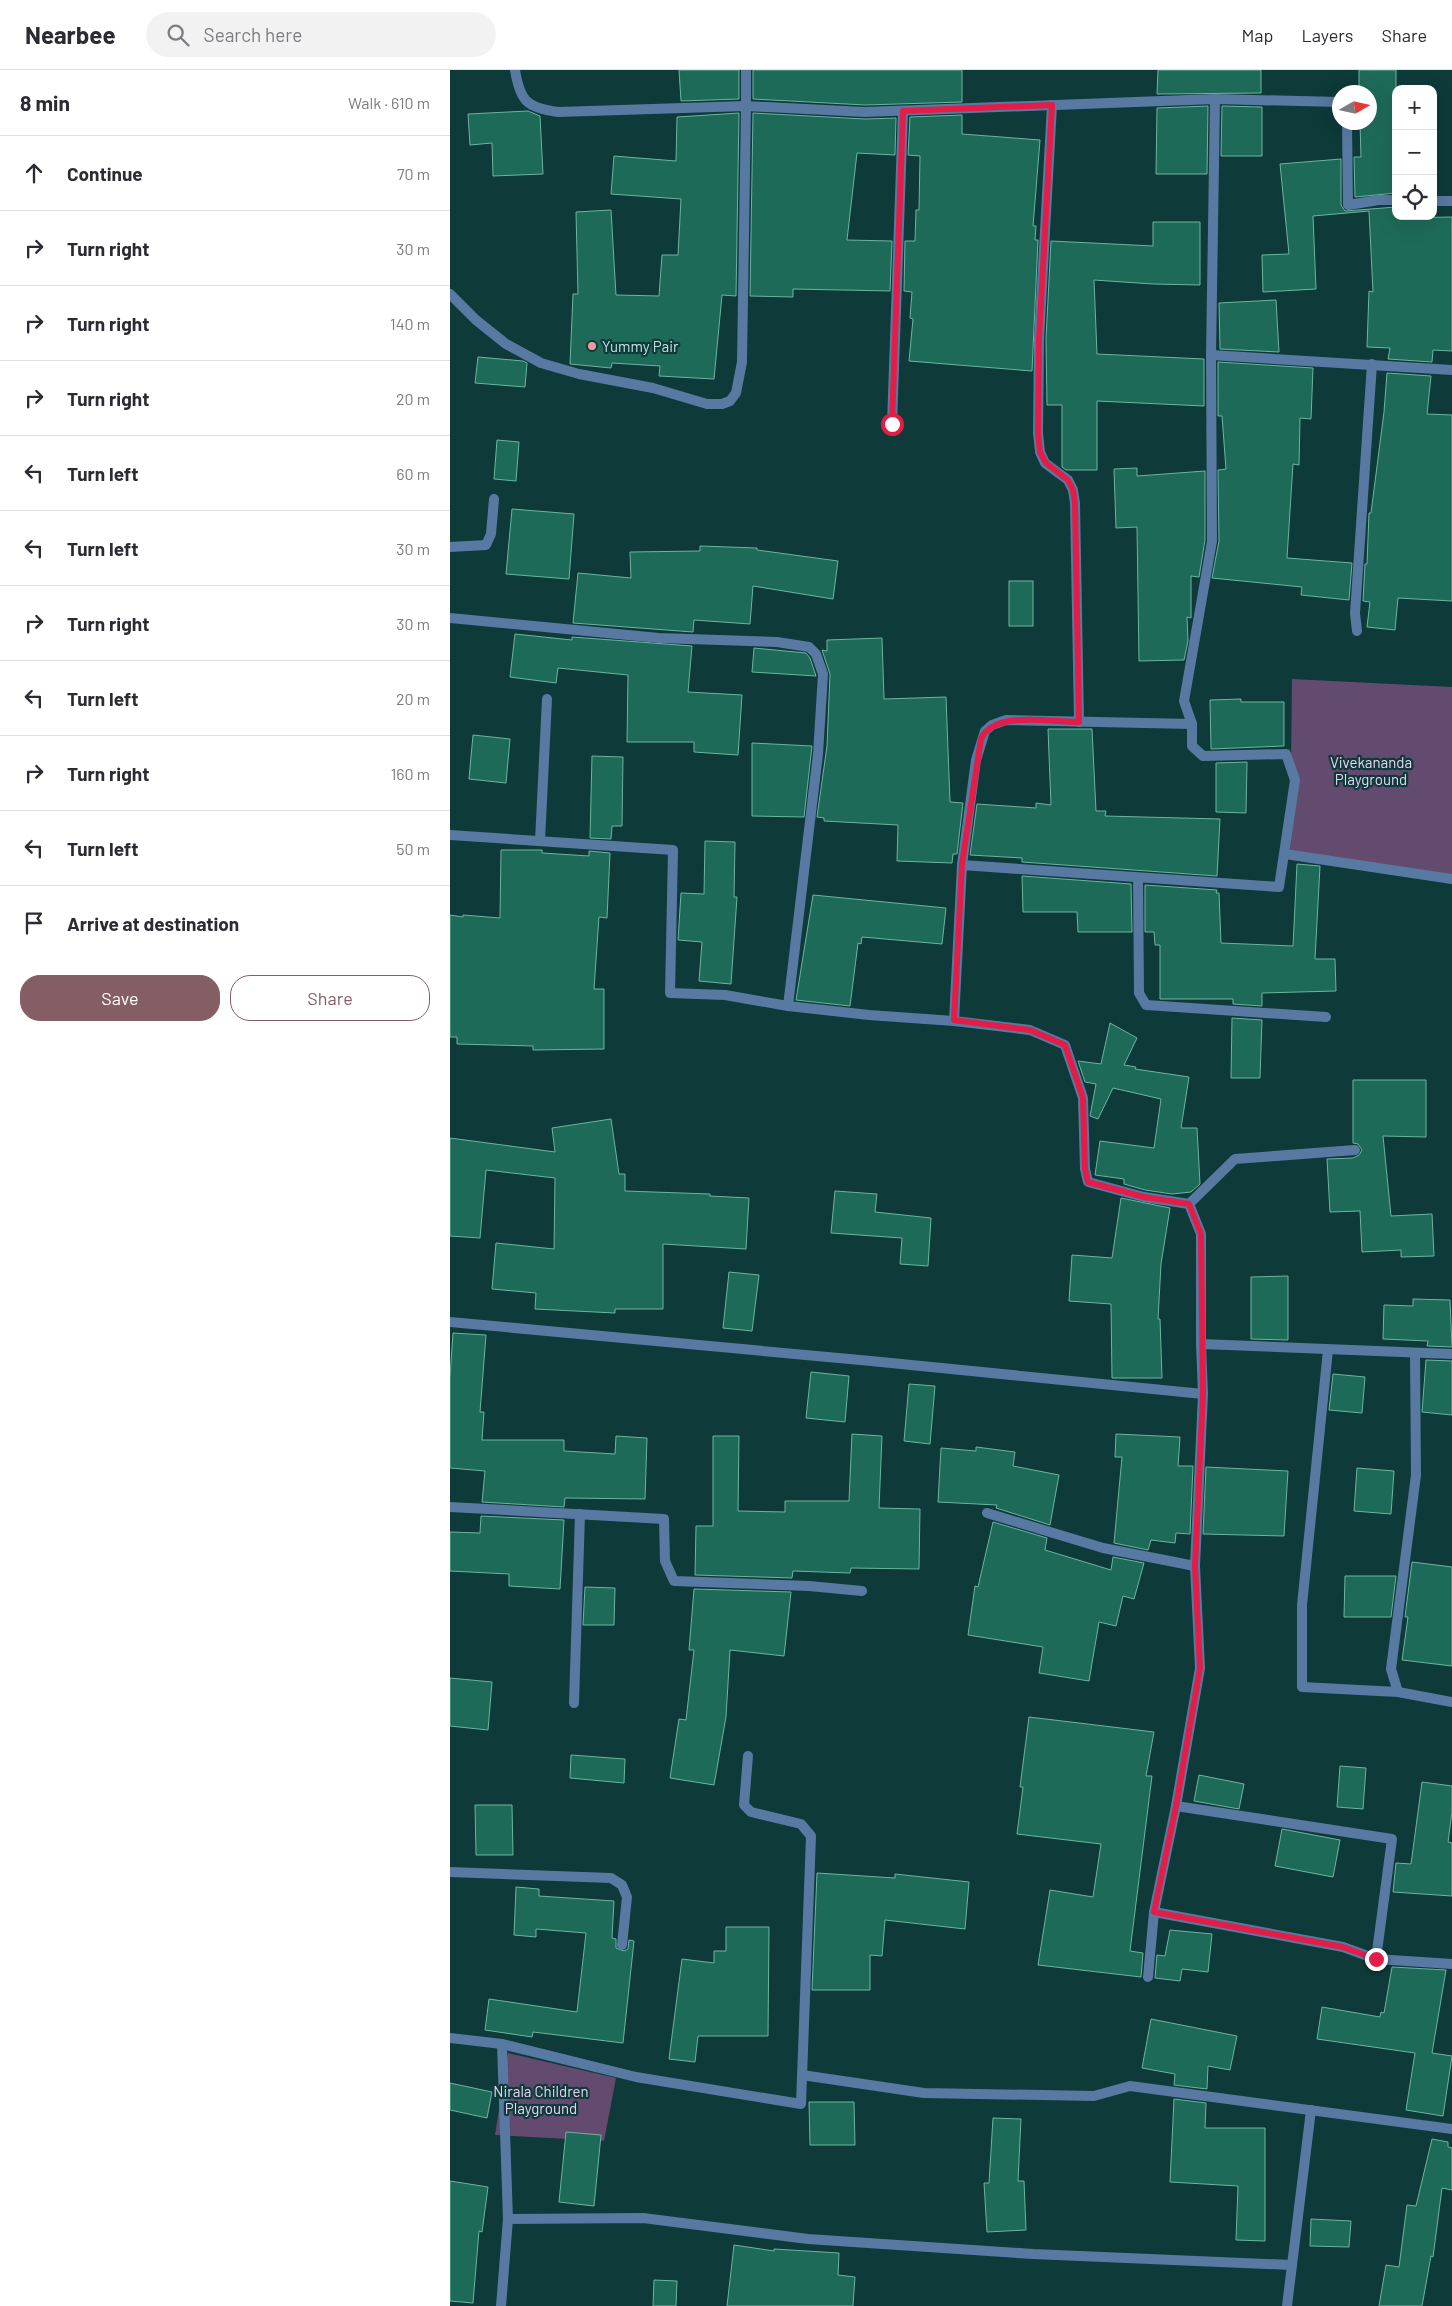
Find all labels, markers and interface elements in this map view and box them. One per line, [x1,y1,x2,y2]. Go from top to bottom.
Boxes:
search box [146,12,496,57]
text: Nearbee [25,20,116,49]
icon: search [164,21,192,49]
text: Search here [204,23,302,46]
text: Map [1241,24,1273,46]
text: Layers [1301,24,1354,46]
text: Share [1382,24,1427,46]
north arrow [1332,85,1377,130]
map controls [1392,85,1437,220]
button: + [1392,85,1437,130]
text: 8 min [20,90,70,115]
text: Walk · 610 m [348,93,430,112]
button: − [1392,130,1437,175]
icon: ahead [20,159,48,187]
text: Continue [67,162,143,185]
text: 70 m [397,164,430,183]
button: locate [1392,175,1437,220]
icon: right [20,234,48,262]
text: Turn right [67,237,149,260]
text: 30 m [396,239,430,258]
icon: right [20,309,48,337]
text: Turn right [67,312,149,335]
text: 140 m [390,314,430,333]
place label: Yummy Pair [602,337,679,355]
marker: Yummy Pair [586,340,598,352]
icon: right [20,384,48,412]
text: Turn right [67,387,149,410]
text: 20 m [396,389,430,408]
route start [881,413,904,436]
icon: left [20,459,48,487]
text: Turn left [67,462,138,485]
text: 60 m [396,464,430,483]
icon: left [20,534,48,562]
text: Turn left [67,537,138,560]
text: 30 m [396,539,430,558]
icon: right [20,609,48,637]
text: Turn right [67,612,149,635]
text: 30 m [396,614,430,633]
icon: left [20,684,48,712]
text: Turn left [67,687,138,710]
text: 20 m [396,689,430,708]
park label: Vivekananda Playground [1330,753,1412,788]
icon: right [20,759,48,787]
text: Turn right [67,762,149,785]
text: 160 m [391,764,430,783]
icon: left [20,834,48,862]
text: Turn left [67,837,138,860]
text: 50 m [396,839,430,858]
icon: arrive [20,909,48,937]
text: Arrive at destination [67,912,239,935]
button: Save [20,975,220,1021]
button: Share [230,975,430,1021]
route end [1365,1948,1388,1971]
park label: Nirala Children Playground [493,2082,589,2117]

